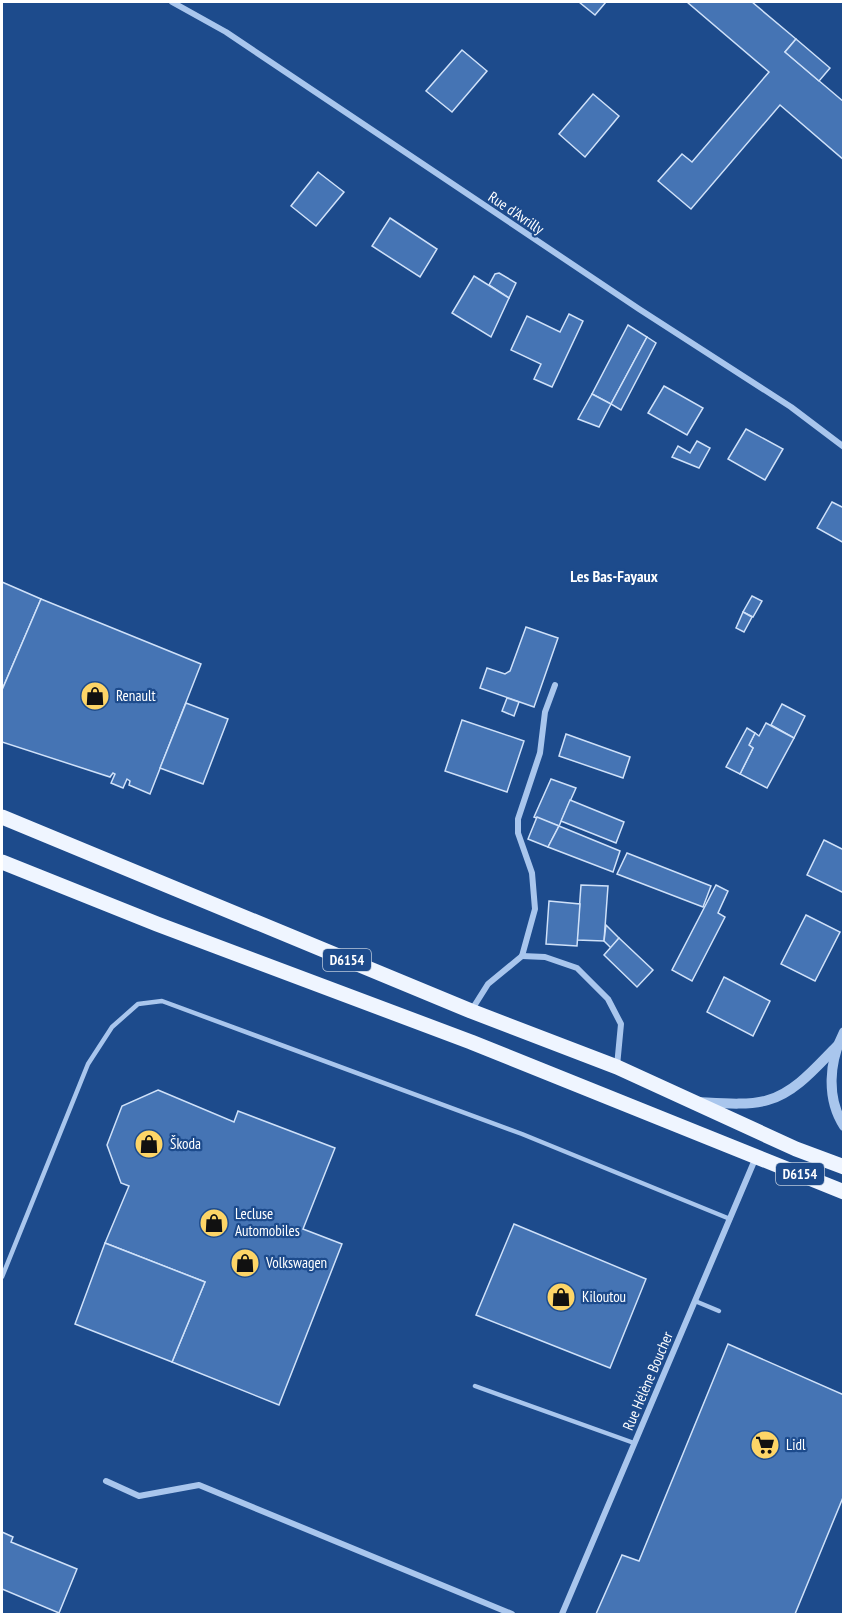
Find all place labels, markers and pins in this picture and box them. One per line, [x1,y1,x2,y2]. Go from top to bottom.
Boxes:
shop icon: Renault [79,680,111,712]
place label: Renault [116,686,156,705]
shop icon: Škoda [133,1128,165,1160]
place label: Škoda [170,1134,201,1153]
place label: Lecluse Automobiles [235,1204,300,1240]
shop icon: Lecluse Automobiles [198,1207,230,1239]
shop icon: Volkswagen [229,1247,261,1279]
place label: Volkswagen [265,1253,327,1272]
shop icon: Kiloutou [545,1281,577,1313]
place label: Kiloutou [582,1287,626,1306]
supermarket icon: Lidl [749,1429,781,1461]
place label: Lidl [786,1435,806,1454]

